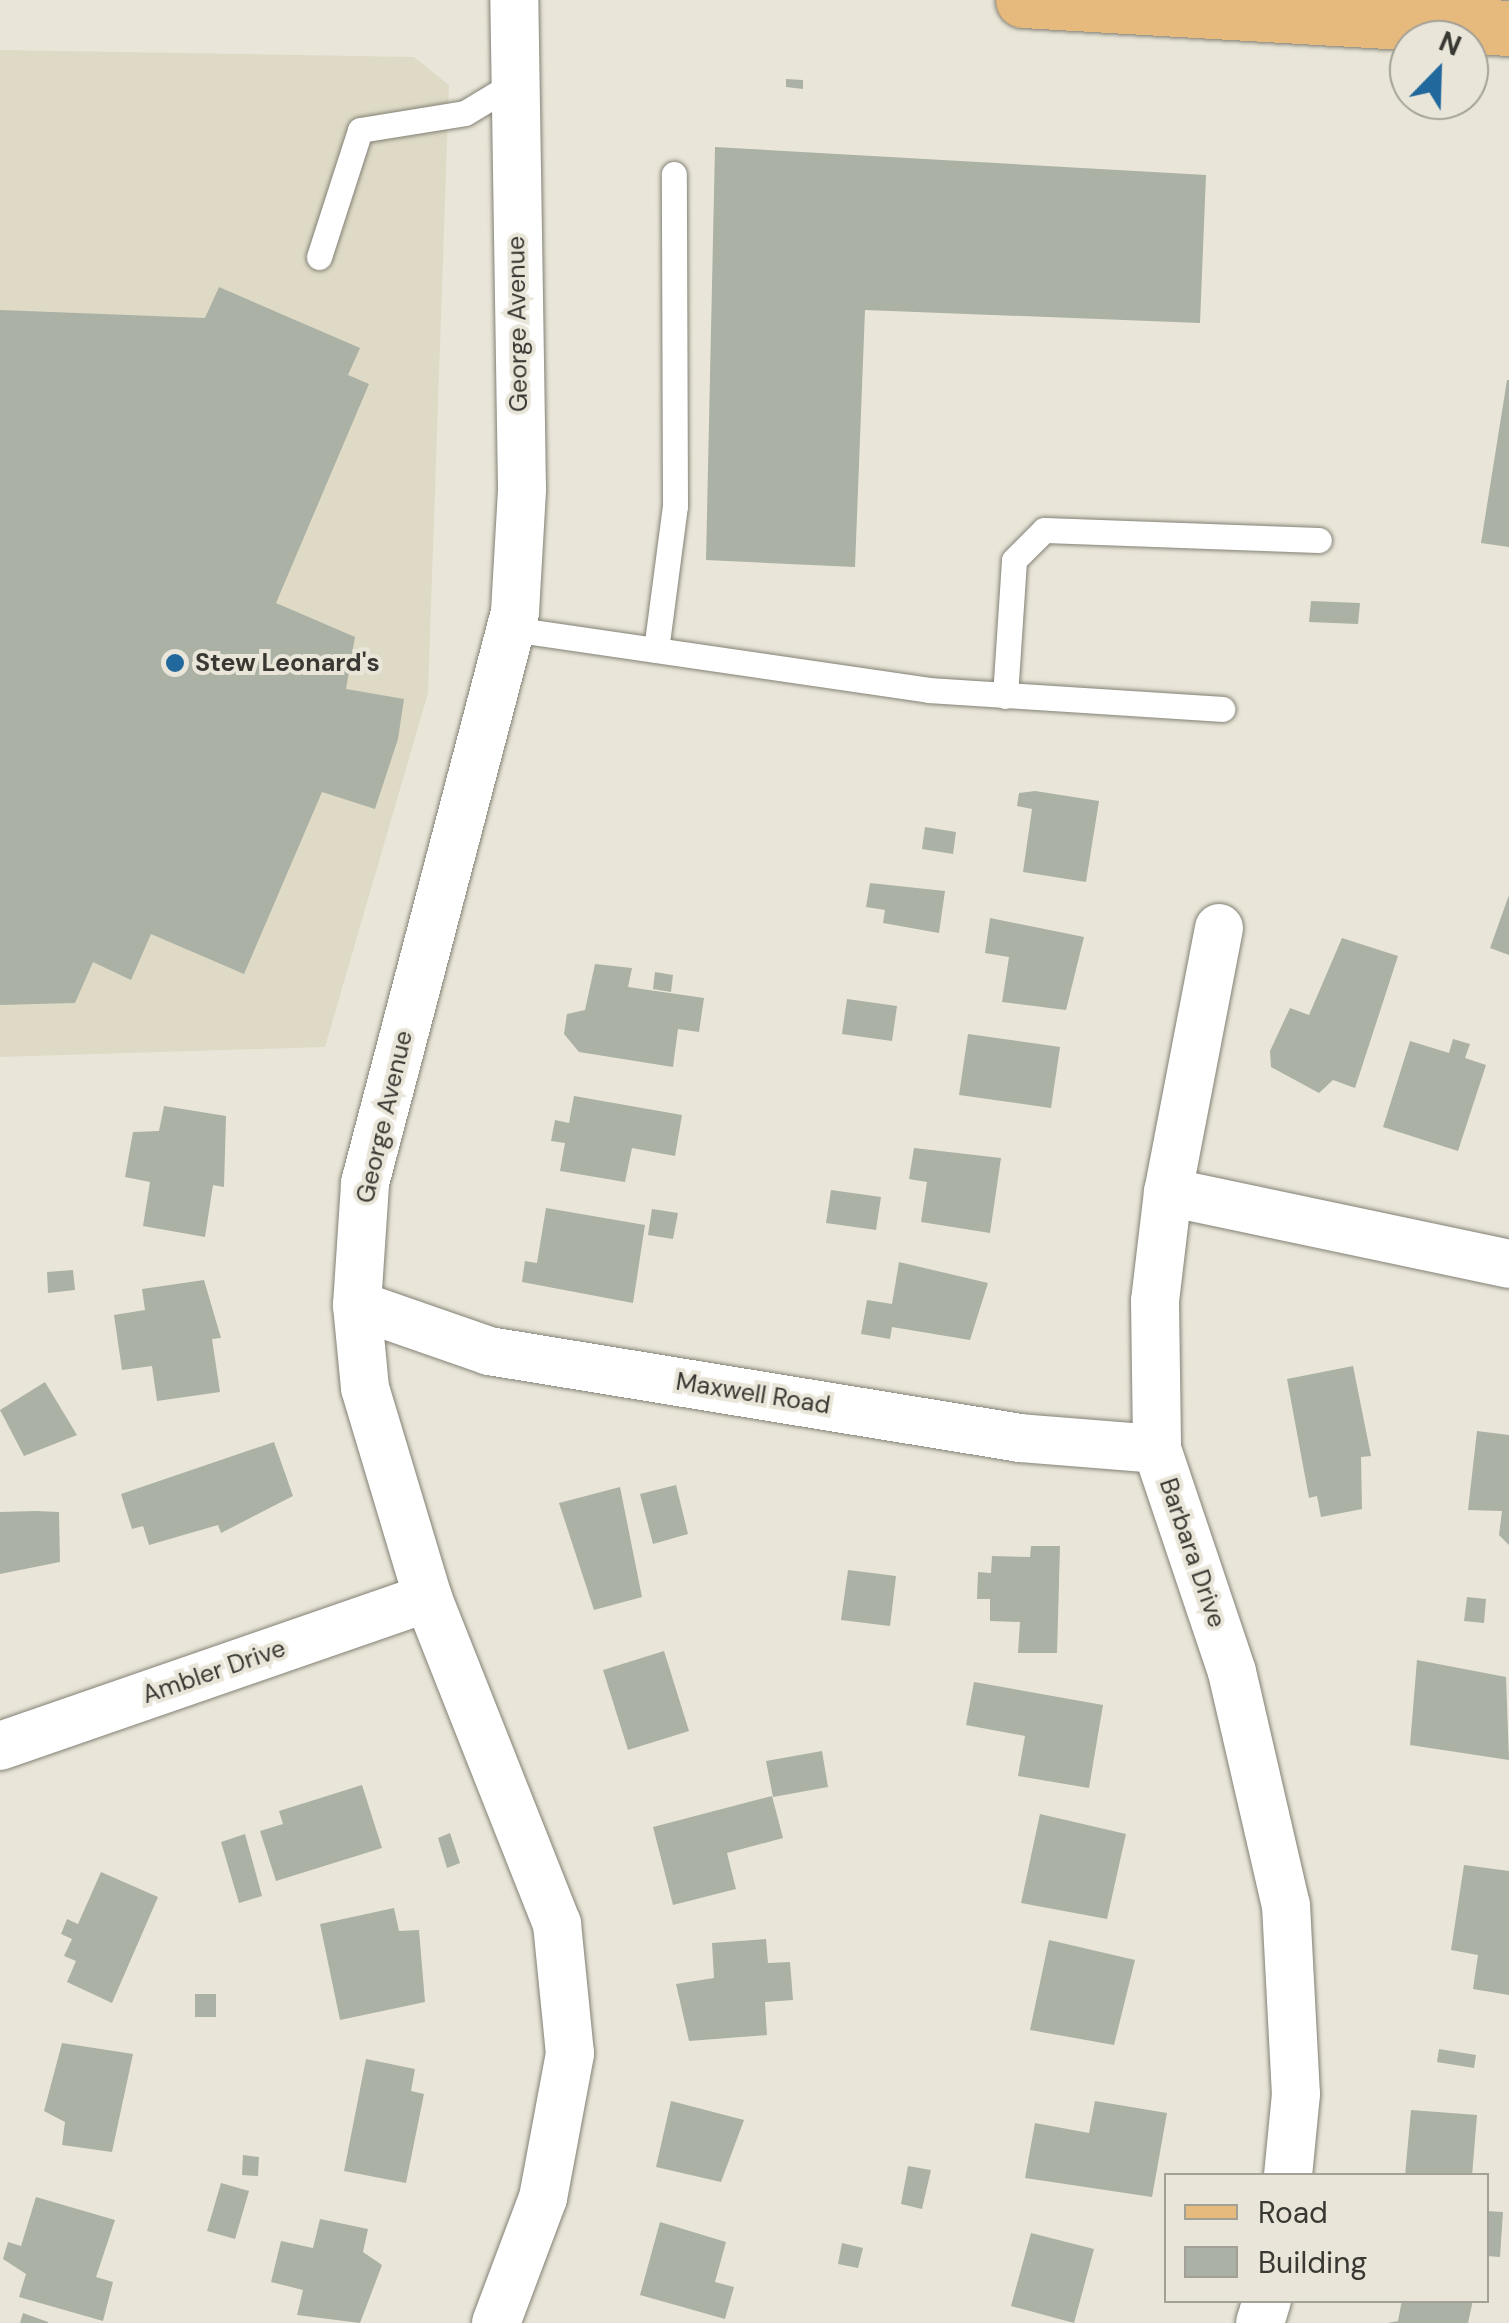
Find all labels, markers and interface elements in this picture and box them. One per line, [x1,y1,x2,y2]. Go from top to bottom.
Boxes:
north arrow [1389,20,1489,120]
text: N [1434,23,1467,65]
street label: George Avenue [501,236,535,412]
place label: Stew Leonard's [195,648,380,678]
marker: Stew Leonard's [164,652,186,674]
street label: George Avenue [351,1028,419,1206]
street label: Maxwell Road [674,1367,832,1421]
street label: Barbara Drive [1152,1474,1232,1632]
street label: Ambler Drive [138,1633,290,1711]
legend [1164,2173,1489,2303]
text: Road [1258,2193,1328,2232]
text: Building [1258,2243,1367,2282]

